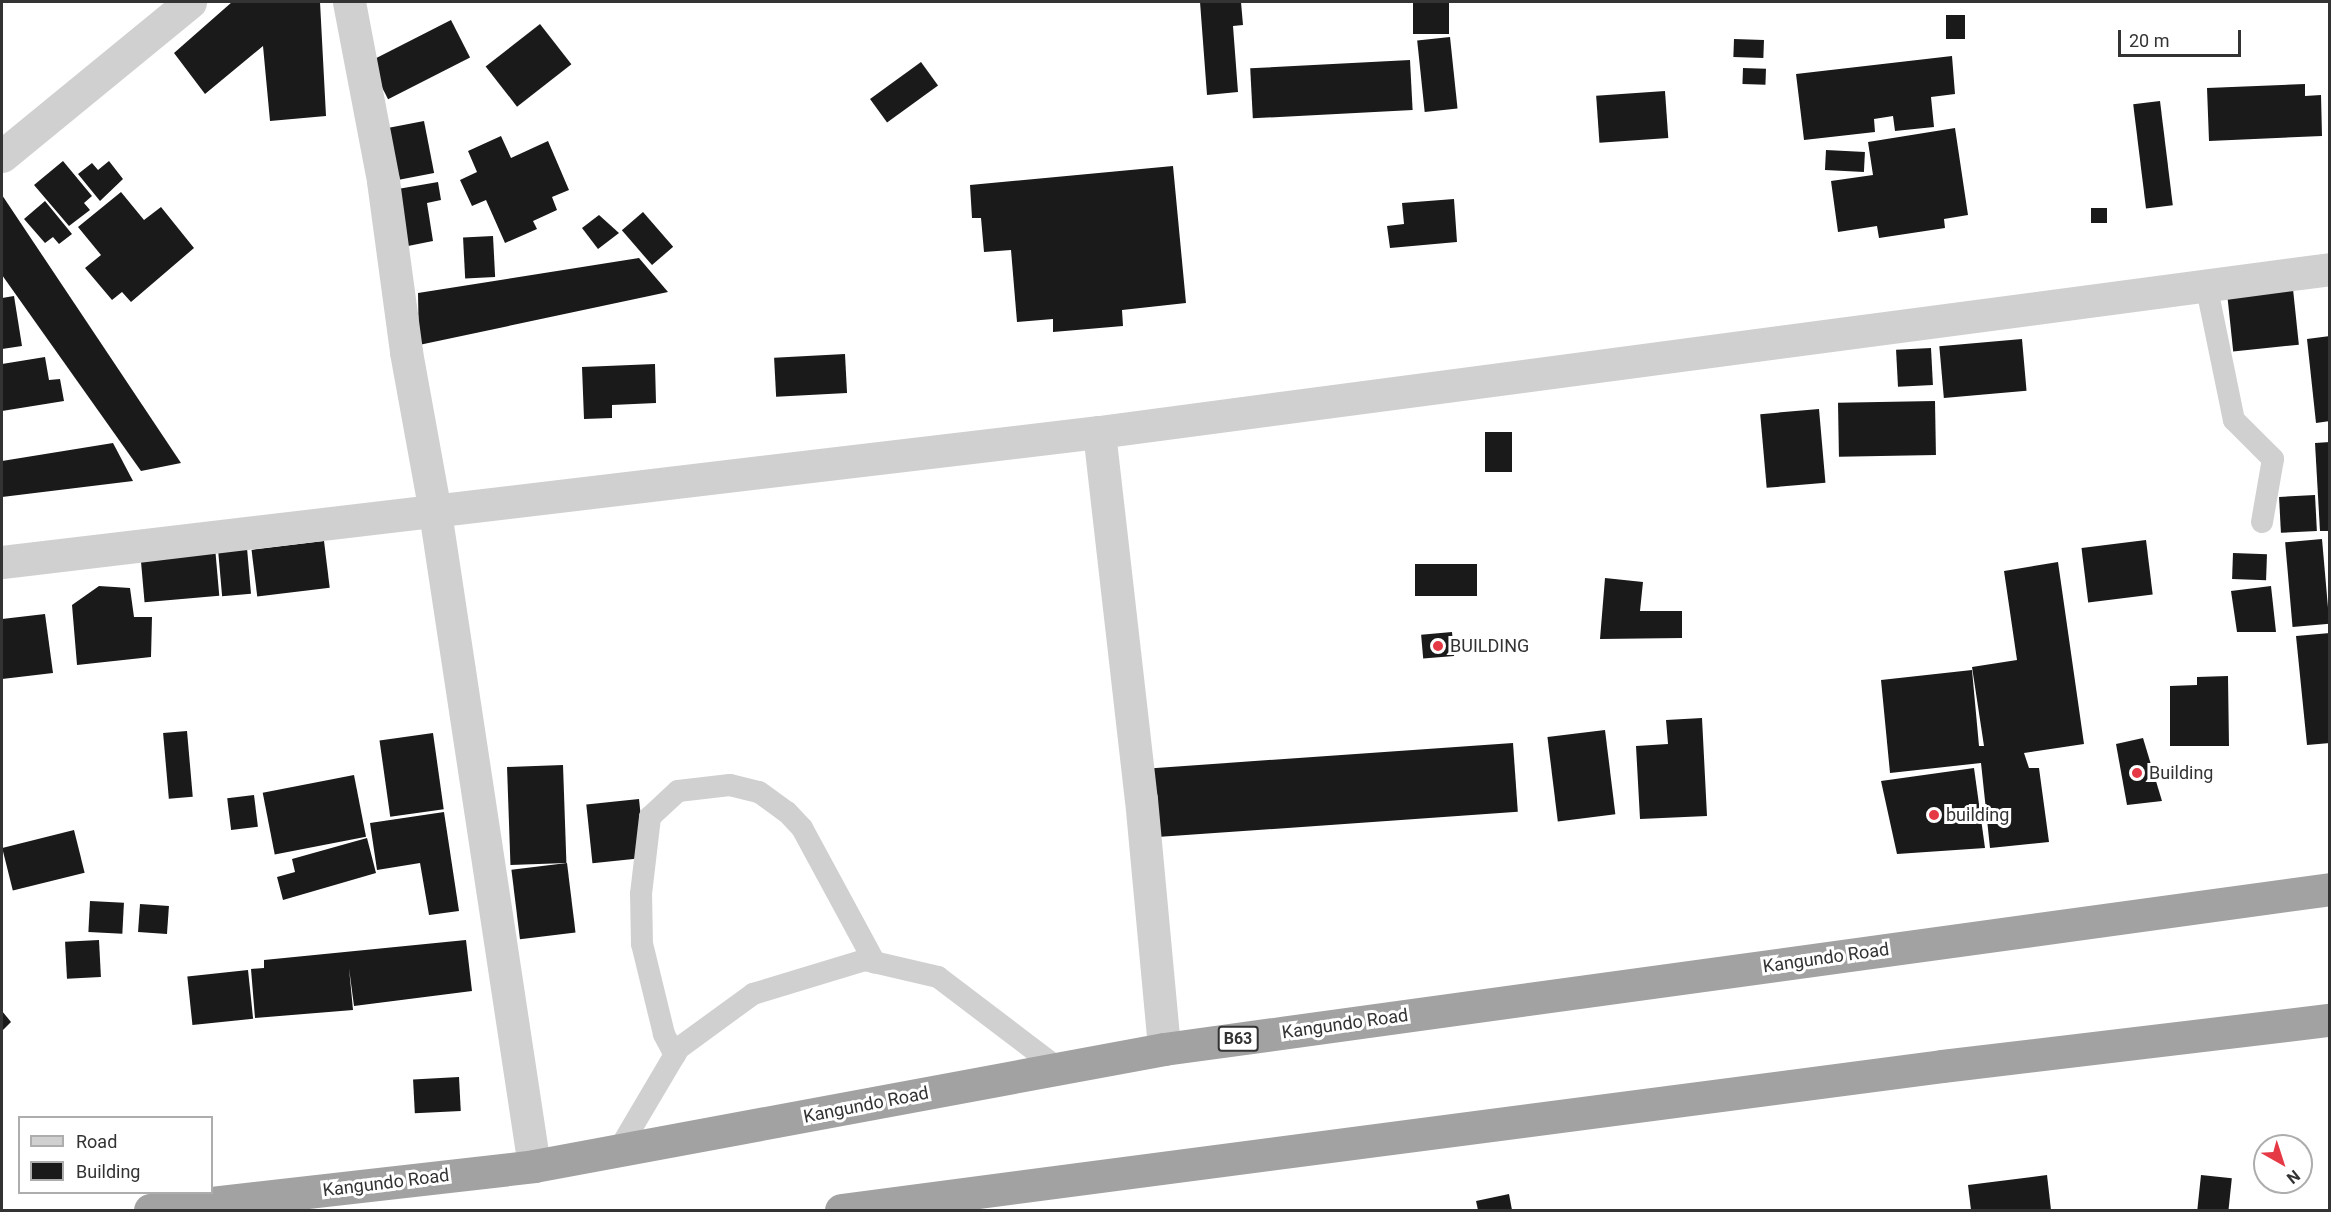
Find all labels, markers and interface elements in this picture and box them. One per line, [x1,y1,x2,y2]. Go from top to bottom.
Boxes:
scale bar [2121,18,2244,56]
text: 20 m [2129,30,2169,51]
place label: BUILDING [1450,635,1529,657]
marker: BUILDING [1431,639,1445,653]
place label: Building [2149,762,2213,784]
marker: Building [2130,766,2144,780]
place label: building [1946,804,2009,826]
marker: building [1927,808,1941,822]
street label: Kangundo Road [1762,938,1890,978]
street label: Kangundo Road [1281,1004,1409,1044]
road number: B63 [1217,1026,1259,1052]
street label: Kangundo Road [802,1082,930,1128]
legend [18,1116,213,1194]
text: Road [76,1131,117,1152]
north arrow [2253,1134,2313,1194]
text: Building [76,1161,140,1182]
street label: Kangundo Road [322,1165,450,1201]
text: N [2283,1166,2304,1188]

